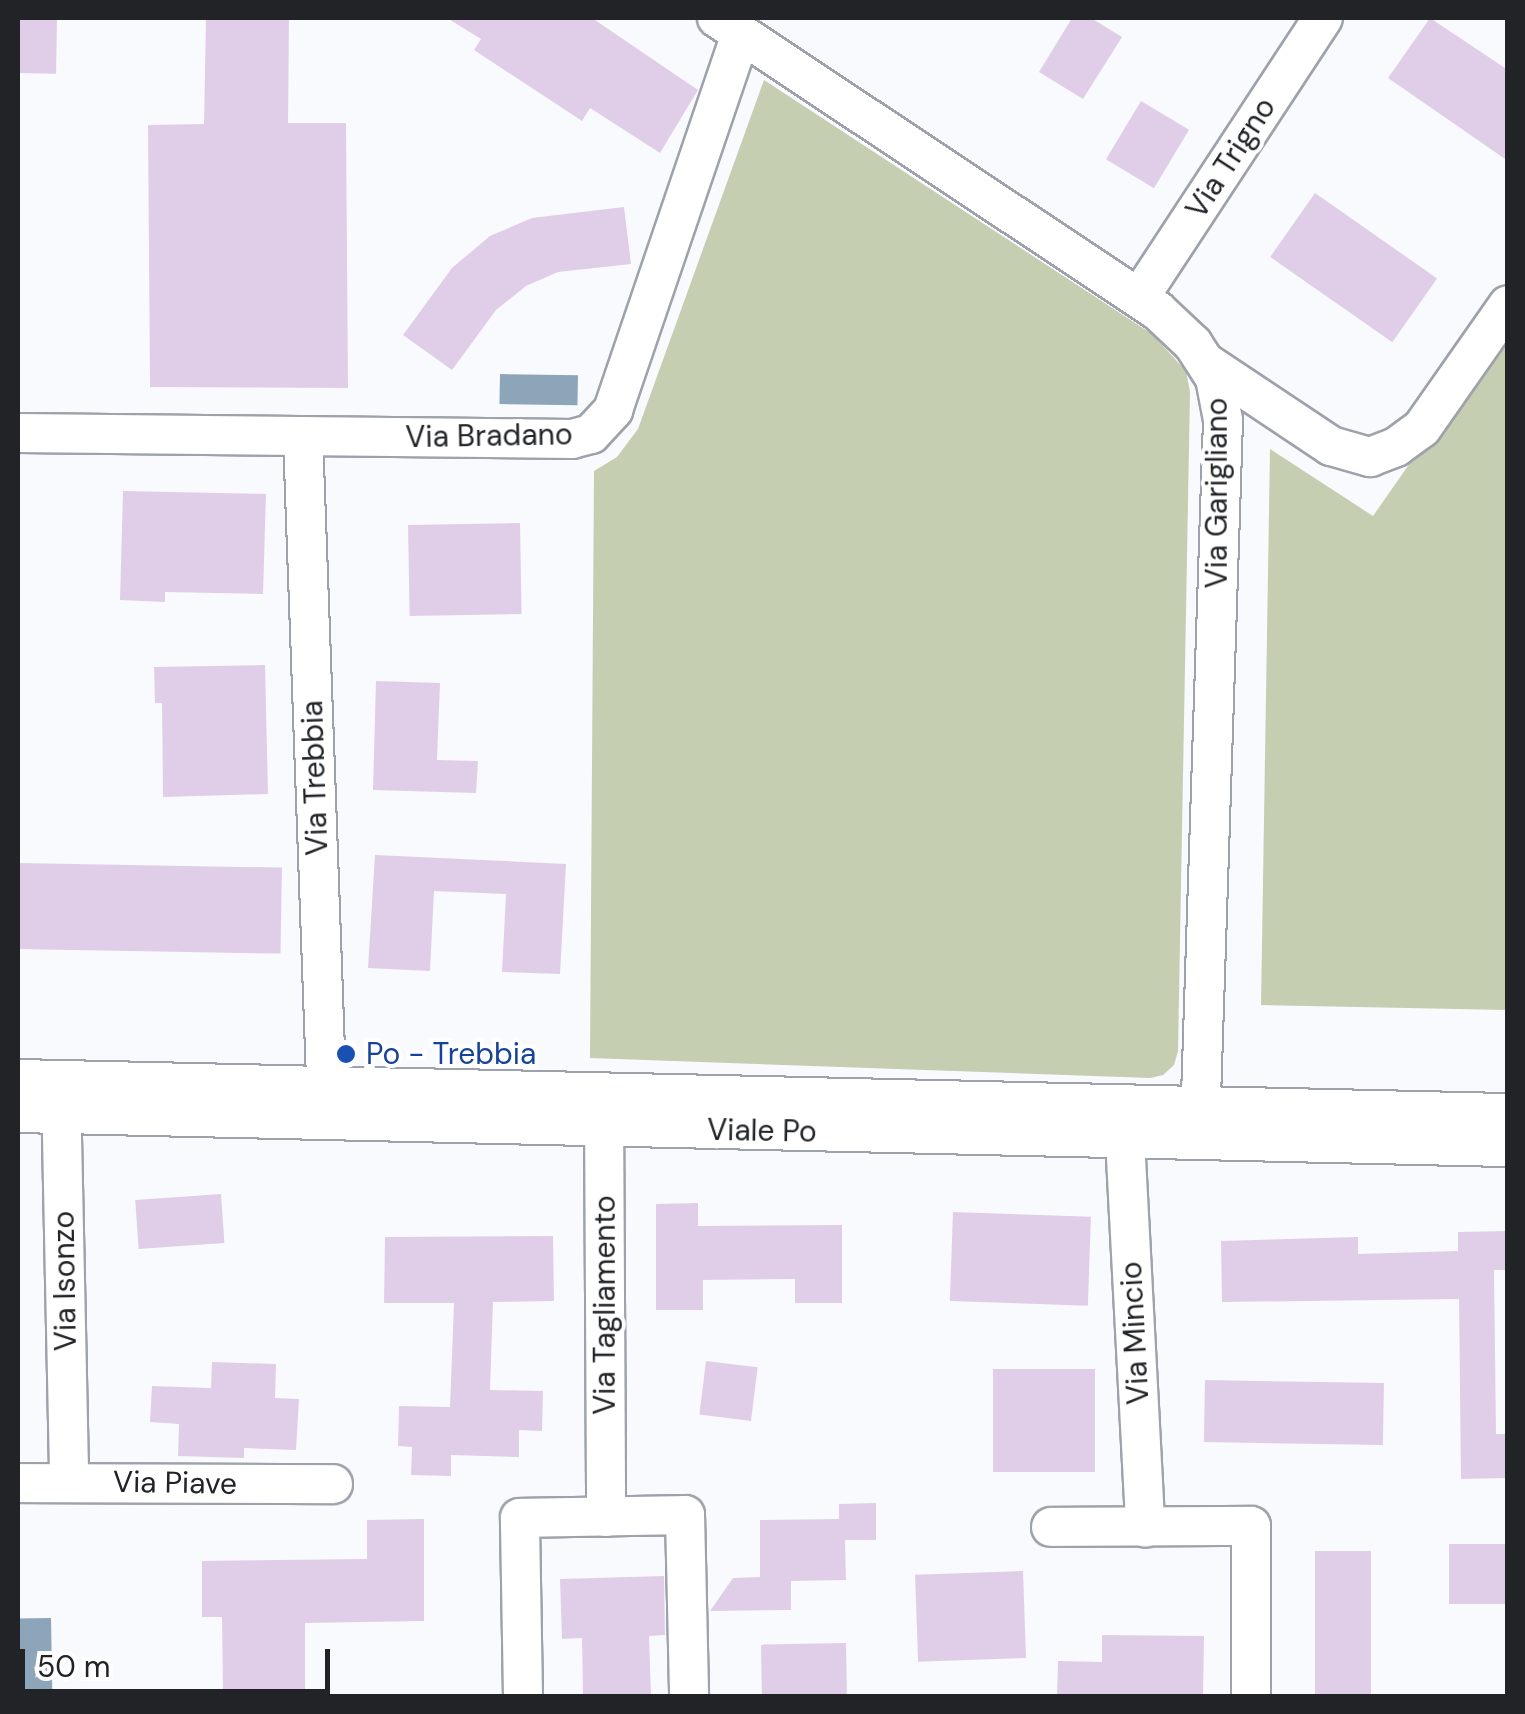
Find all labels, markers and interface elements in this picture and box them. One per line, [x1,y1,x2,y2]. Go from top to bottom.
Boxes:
street label: Via Trigno [1179,91,1283,225]
street label: Via Garigliano [1199,398,1235,588]
street label: Via Bradano [405,417,573,455]
street label: Via Trebbia [294,700,336,856]
place label: Po - Trebbia [366,1036,536,1072]
marker: Po - Trebbia [335,1043,357,1065]
street label: Viale Po [707,1112,817,1150]
street label: Via Tagliamento [587,1195,623,1415]
street label: Via Isonzo [46,1211,84,1351]
street label: Via Mincio [1113,1260,1157,1406]
street label: Via Piave [113,1464,237,1502]
scale bar [25,1629,335,1691]
text: 50 m [37,1647,111,1686]

